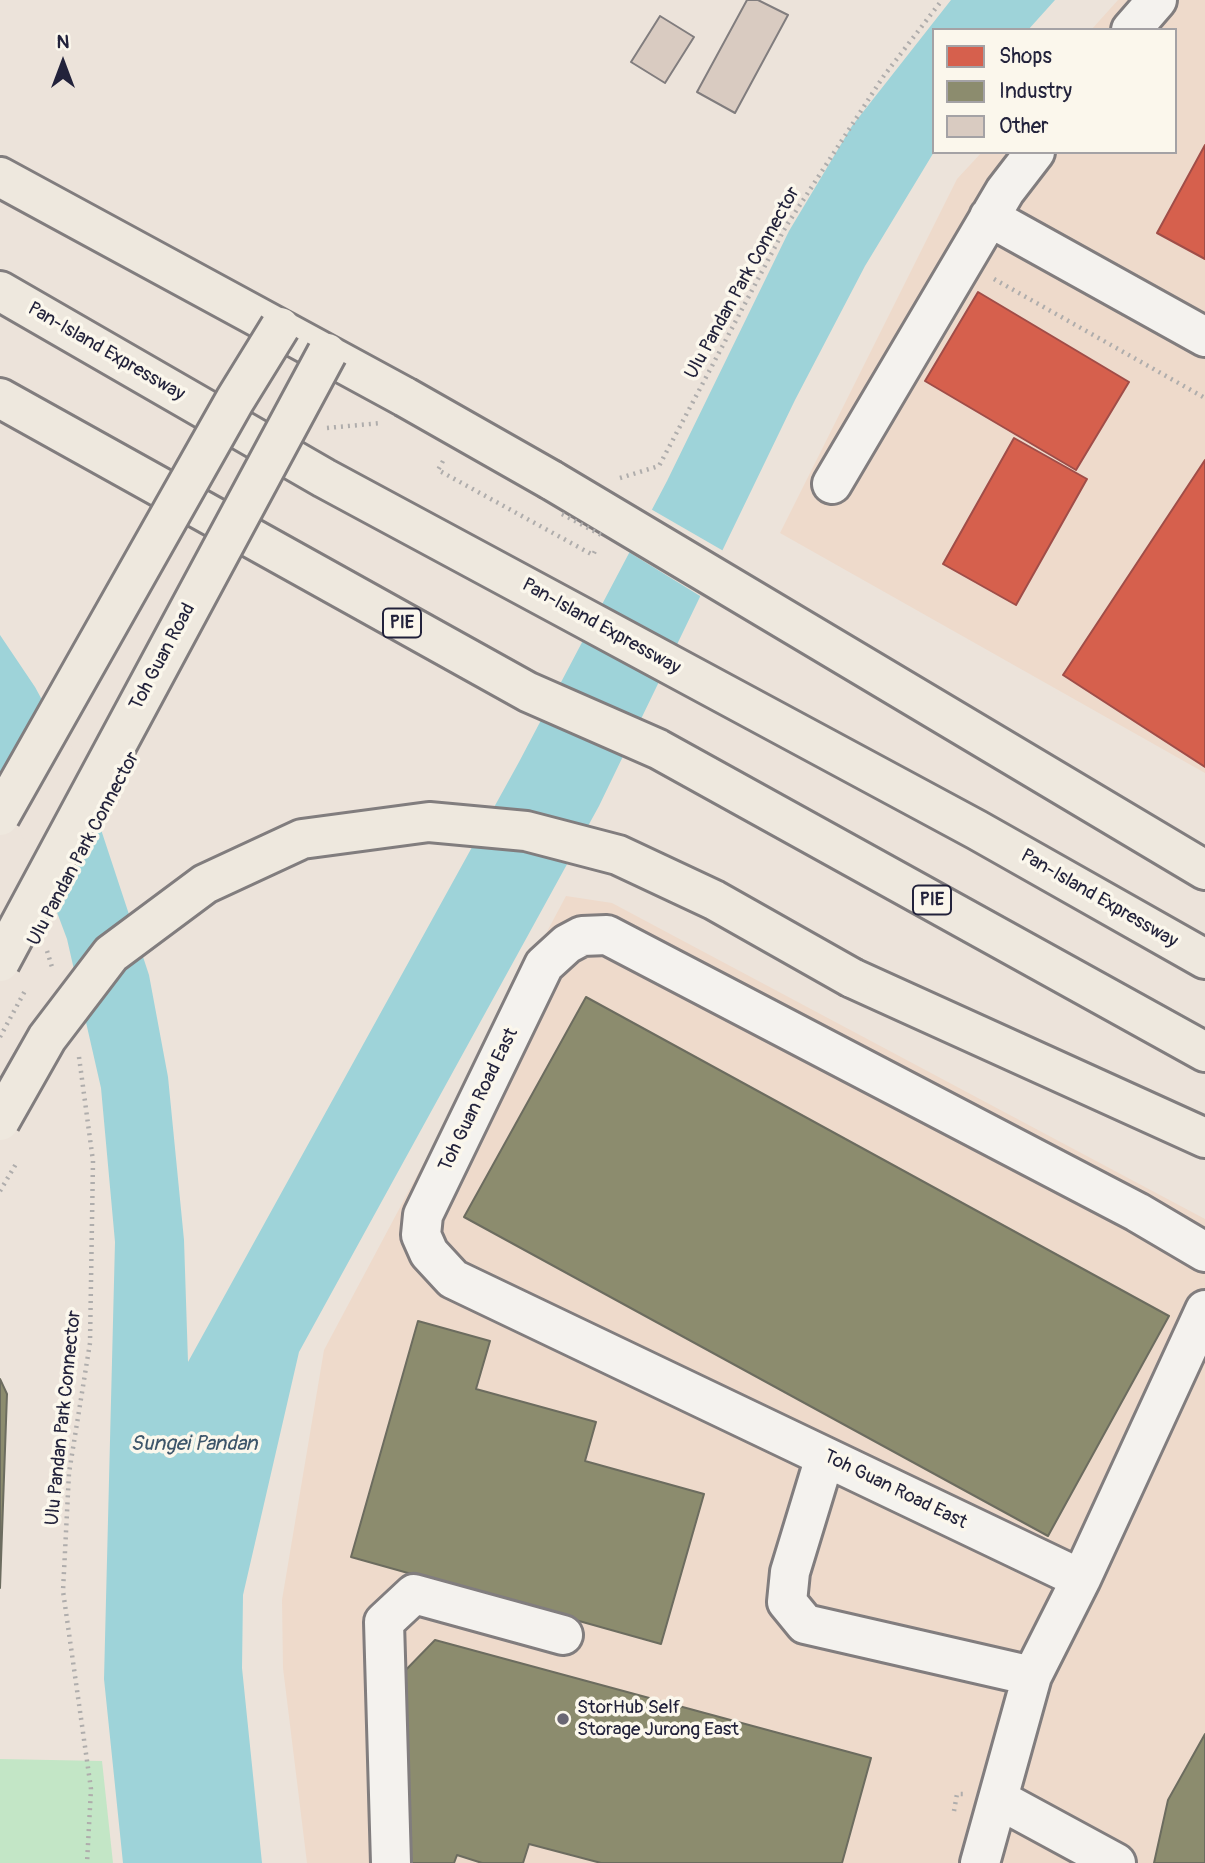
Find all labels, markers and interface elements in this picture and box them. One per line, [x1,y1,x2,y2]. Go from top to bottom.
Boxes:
north arrow [28,28,98,98]
legend [932,28,1177,154]
text: N [57,30,69,54]
text: Shops [999,43,1052,70]
text: Industry [999,78,1072,105]
text: Other [999,113,1049,140]
street label: Ulu Pandan Park Connector [681,183,805,383]
street label: Pan-Island Expressway [23,298,189,406]
street label: Pan-Island Expressway [518,574,684,680]
street label: Toh Guan Road [125,600,201,714]
road number: PIE [383,608,421,638]
street label: Ulu Pandan Park Connector [23,748,145,950]
street label: Pan-Island Expressway [1016,845,1182,953]
road number: PIE [913,886,951,915]
street label: Toh Guan Road East [434,1025,524,1175]
street label: Ulu Pandan Park Connector [41,1309,87,1527]
water label: Sungei Pandan [131,1432,257,1458]
street label: Toh Guan Road East [820,1445,970,1535]
place label: StorHub Self Storage Jurong East [577,1697,739,1741]
marker: StorHub Self Storage Jurong East [555,1711,571,1727]

